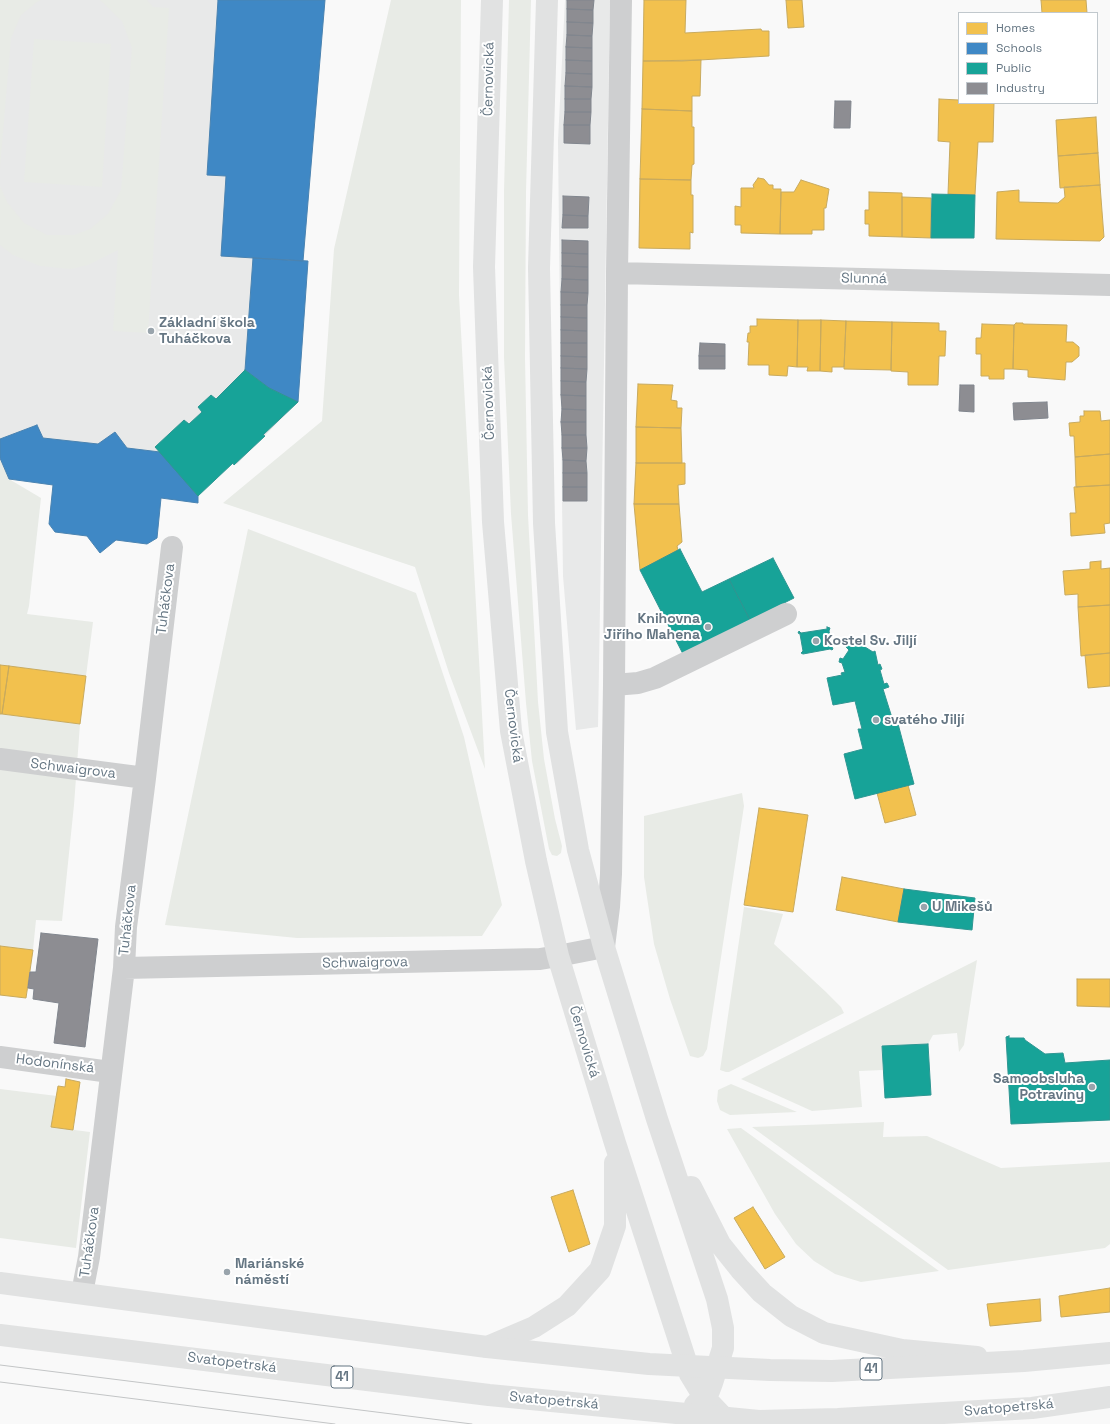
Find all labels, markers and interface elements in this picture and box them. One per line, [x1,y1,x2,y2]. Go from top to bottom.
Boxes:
legend [958,12,1098,104]
text: Homes [996,20,1035,36]
text: Schools [996,40,1042,56]
street label: Černovická [480,42,498,116]
text: Public [996,60,1031,76]
text: Industry [996,80,1045,96]
street label: Slunná [841,270,887,288]
place label: Základní škola Tuháčkova [159,315,255,348]
marker: Základní škola Tuháčkova [146,326,156,336]
street label: Černovická [479,366,499,440]
street label: Tuháčkova [153,563,179,635]
place label: Knihovna Jiřího Mahena [604,611,700,644]
marker: Knihovna Jiřího Mahena [703,622,713,632]
place label: Kostel Sv. Jiljí [824,633,917,649]
marker: Kostel Sv. Jiljí [811,636,821,646]
street label: Černovická [500,688,526,764]
place label: svatého Jiljí [884,712,965,728]
marker: svatého Jiljí [871,715,881,725]
street label: Schwaigrova [29,755,117,783]
street label: Tuháčkova [116,884,140,956]
place label: U Mikešů [932,899,993,915]
marker: U Mikešů [919,902,929,912]
street label: Schwaigrova [322,954,408,972]
street label: Černovická [565,1004,603,1080]
street label: Hodonínská [15,1051,95,1077]
place label: Samoobsluha Potraviny [993,1071,1084,1104]
marker: Samoobsluha Potraviny [1087,1082,1097,1092]
street label: Tuháčkova [77,1205,103,1279]
place label: Mariánské náměstí [235,1256,304,1288]
marker: Mariánské náměstí [222,1267,232,1277]
street label: Svatopetrská [186,1349,278,1377]
road number: 41 [860,1358,882,1380]
road number: 41 [331,1366,353,1388]
street label: Svatopetrská [509,1389,599,1413]
street label: Svatopetrská [964,1396,1054,1420]

